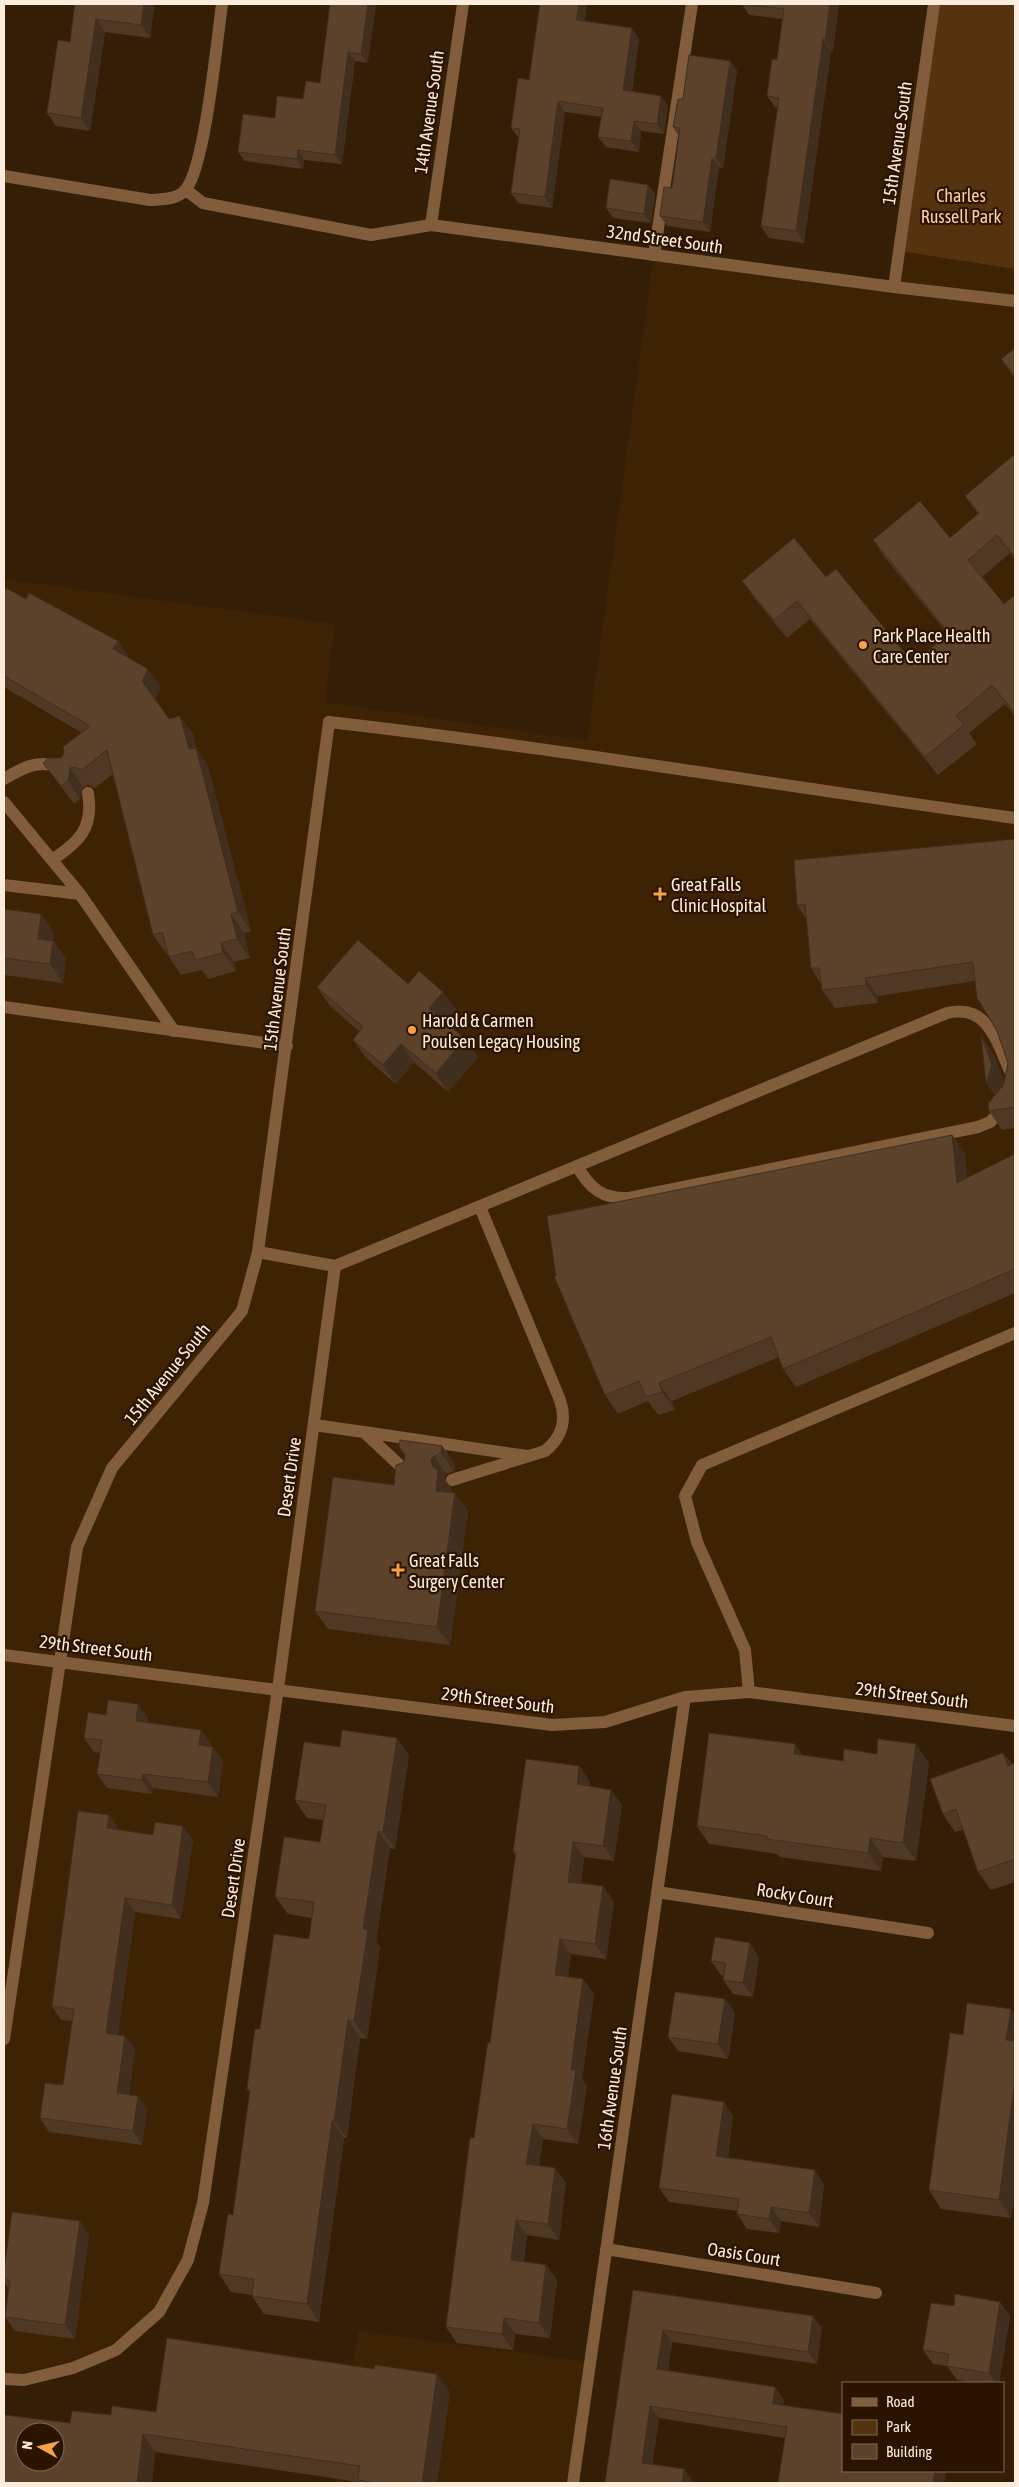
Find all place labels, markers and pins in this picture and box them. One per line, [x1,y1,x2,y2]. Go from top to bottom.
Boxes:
place label: Park Place Health Care Center [873,625,990,667]
marker: Park Place Health Care Center [857,639,869,651]
place label: Great Falls Clinic Hospital [671,874,767,916]
marker: Great Falls Clinic Hospital [653,887,667,901]
place label: Harold & Carmen Poulsen Legacy Housing [422,1010,581,1052]
marker: Harold & Carmen Poulsen Legacy Housing [406,1024,418,1036]
place label: Great Falls Surgery Center [409,1550,505,1592]
marker: Great Falls Surgery Center [391,1563,405,1577]

